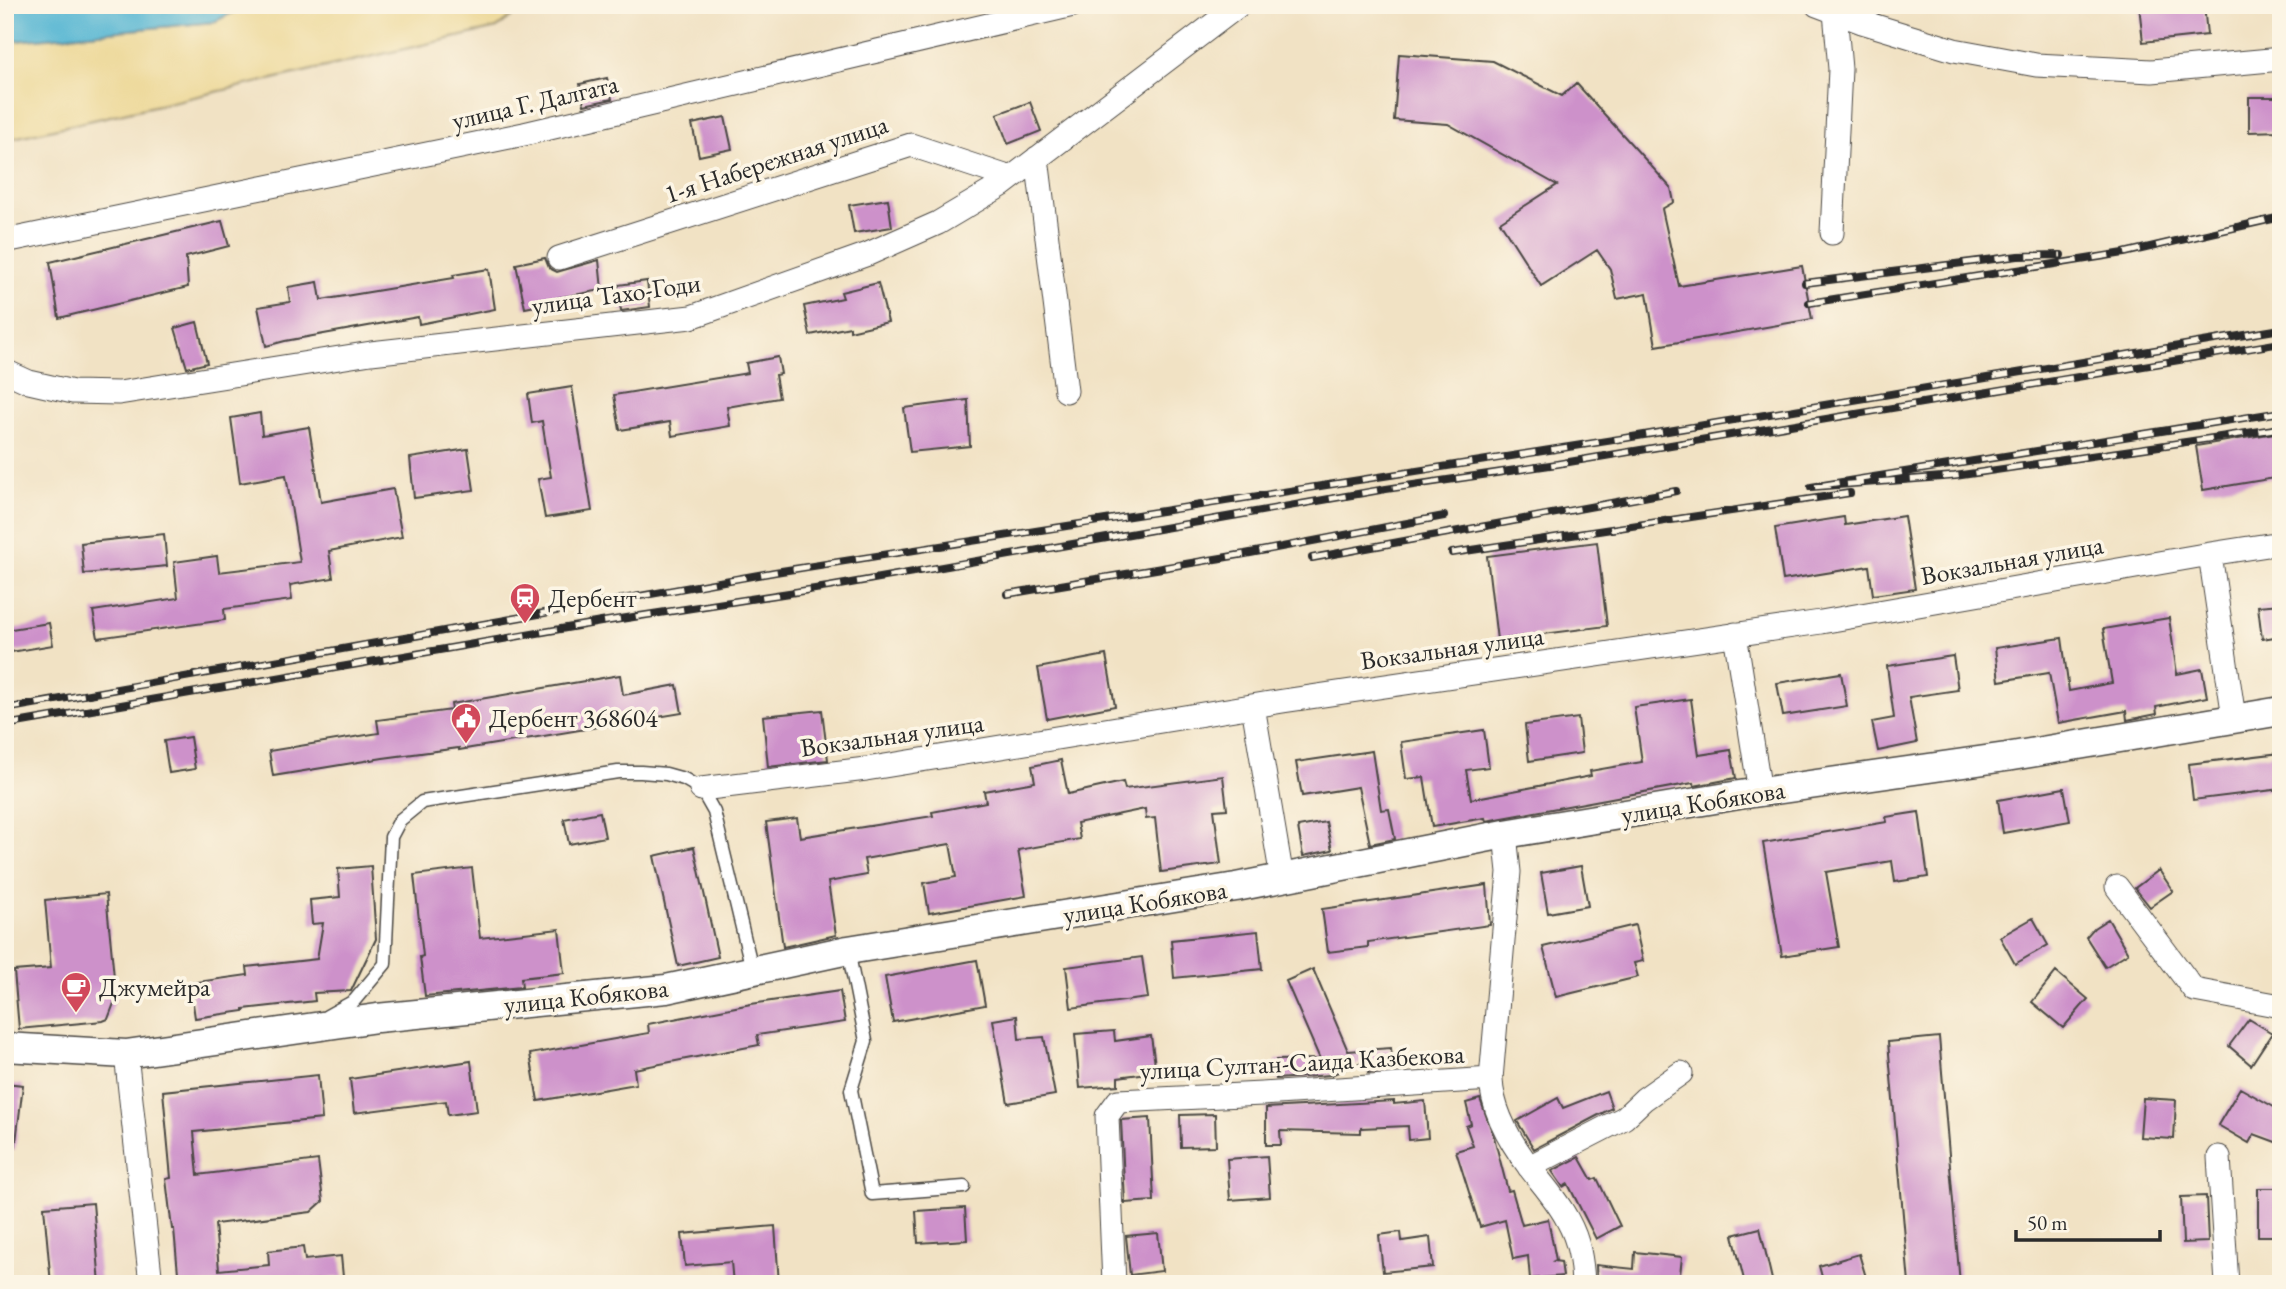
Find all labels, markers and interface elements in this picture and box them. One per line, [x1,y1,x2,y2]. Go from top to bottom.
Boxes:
street label: улица Г. Далгата [449,66,622,138]
street label: 1-я Набережная улица [660,107,893,211]
street label: улица Тахо-Годи [529,265,703,323]
street label: Вокзальная улица [1918,527,2107,593]
station icon: Дербент [508,581,542,625]
place label: Дербент [548,581,637,615]
street label: Вокзальная улица [1358,618,1546,678]
public building icon: Дербент 368604 [449,701,483,745]
place label: Дербент 368604 [489,701,658,735]
street label: Вокзальная улица [798,705,986,765]
street label: улица Кобякова [1619,772,1788,832]
street label: улица Кобякова [1061,872,1230,932]
cafe icon: Джумейра [59,970,93,1014]
place label: Джумейра [99,970,211,1004]
street label: улица Кобякова [502,970,671,1022]
street label: улица Султан-Саида Казбекова [1139,1036,1466,1087]
scale bar [2016,1198,2160,1242]
text: 50 m [2027,1209,2068,1236]

